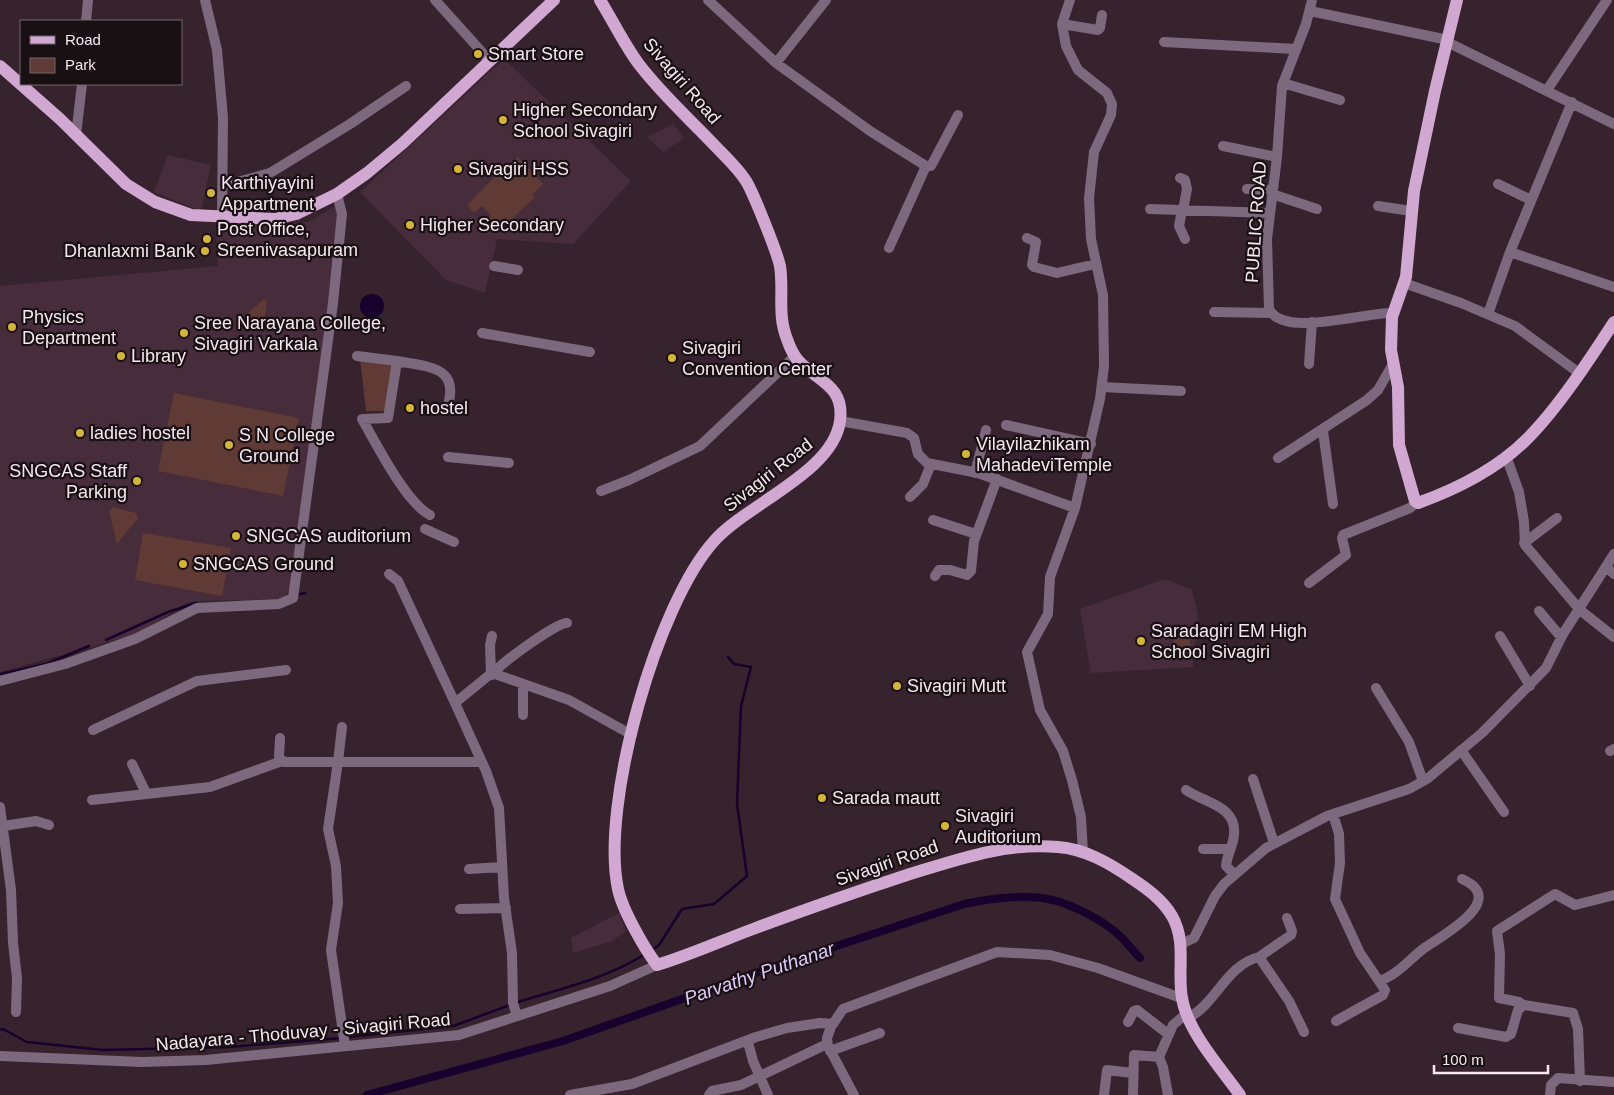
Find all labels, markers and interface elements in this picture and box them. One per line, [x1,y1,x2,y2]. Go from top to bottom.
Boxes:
legend [20,20,182,85]
text: Road [65,31,101,48]
street label: Sivagiri Road [639,34,725,128]
place label: Smart Store [488,44,584,64]
marker: Smart Store [472,48,484,60]
text: Park [65,56,96,73]
place label: Higher Secondary School Sivagiri [513,100,657,141]
marker: Higher Secondary School Sivagiri [497,114,509,126]
place label: Sivagiri HSS [468,159,569,179]
street label: PUBLIC ROAD [1242,160,1270,284]
marker: Sivagiri HSS [452,163,464,175]
place label: Karthiyayini Appartment [221,173,314,214]
marker: Karthiyayini Appartment [205,187,217,199]
place label: Higher Secondary [420,215,564,235]
place label: Post Office, Sreenivasapuram [217,219,358,260]
marker: Higher Secondary [404,219,416,231]
marker: Post Office, Sreenivasapuram [201,233,213,245]
place label: Dhanlaxmi Bank [64,241,196,261]
marker: Dhanlaxmi Bank [199,245,211,257]
place label: Physics Department [22,307,116,348]
place label: Sree Narayana College, Sivagiri Varkala [194,313,386,354]
marker: Physics Department [6,321,18,333]
marker: Sree Narayana College, Sivagiri Varkala [178,327,190,339]
place label: Sivagiri Convention Center [682,338,832,379]
place label: Library [131,346,186,366]
marker: Library [115,350,127,362]
marker: Sivagiri Convention Center [666,352,678,364]
place label: hostel [420,398,468,418]
marker: hostel [404,402,416,414]
place label: ladies hostel [90,423,190,443]
place label: S N College Ground [239,425,335,466]
marker: ladies hostel [74,427,86,439]
street label: Sivagiri Road [720,434,816,516]
place label: Vilayilazhikam MahadeviTemple [976,434,1112,475]
marker: S N College Ground [223,439,235,451]
marker: Vilayilazhikam MahadeviTemple [960,448,972,460]
place label: SNGCAS Staff Parking [9,461,128,502]
marker: SNGCAS Staff Parking [131,475,143,487]
place label: SNGCAS auditorium [246,526,411,546]
marker: SNGCAS auditorium [230,530,242,542]
place label: SNGCAS Ground [193,554,334,574]
marker: SNGCAS Ground [177,558,189,570]
place label: Saradagiri EM High School Sivagiri [1151,621,1307,662]
marker: Saradagiri EM High School Sivagiri [1135,635,1147,647]
place label: Sivagiri Mutt [907,676,1006,696]
marker: Sivagiri Mutt [891,680,903,692]
place label: Sarada mautt [832,788,940,808]
marker: Sarada mautt [816,792,828,804]
place label: Sivagiri Auditorium [955,806,1041,847]
marker: Sivagiri Auditorium [939,820,951,832]
street label: Sivagiri Road [833,836,941,890]
water label: Parvathy Puthanar [681,938,838,1009]
street label: Nadayara - Thoduvay - Sivagiri Road [155,1009,451,1055]
scale bar [1434,1042,1548,1074]
text: 100 m [1442,1051,1484,1068]

